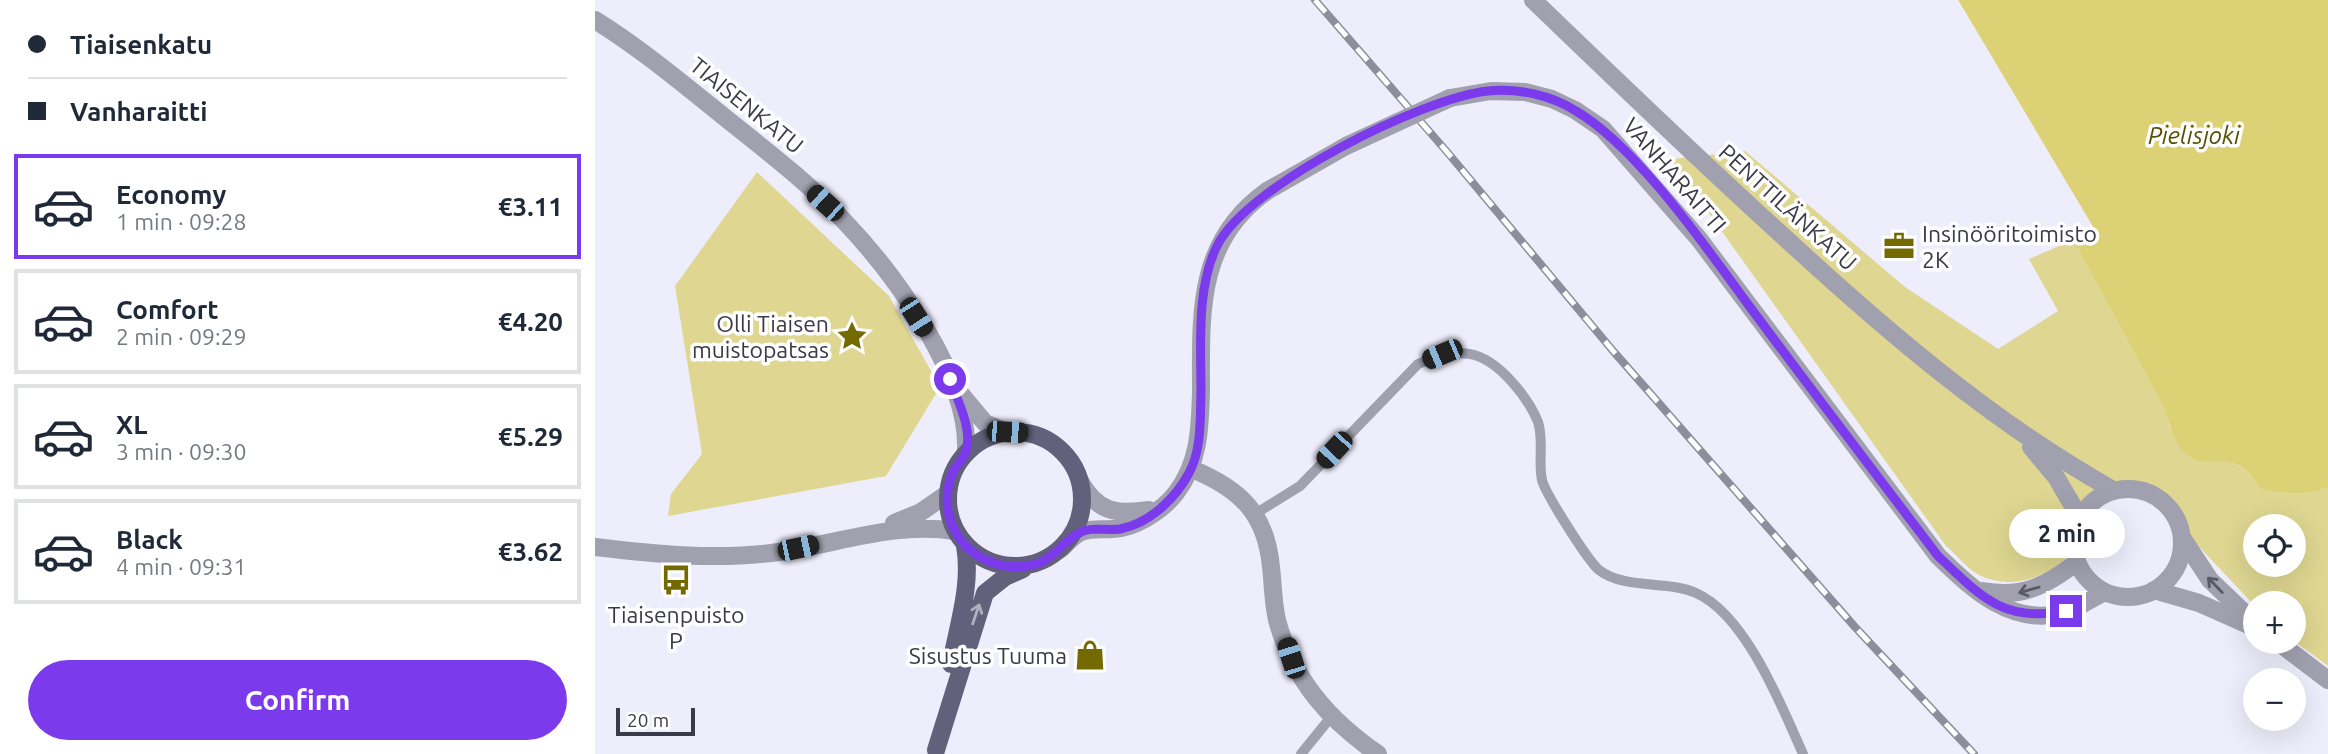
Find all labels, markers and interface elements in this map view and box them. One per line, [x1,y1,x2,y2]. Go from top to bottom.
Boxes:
text: Tiaisenkatu [70,30,212,59]
street label: TIAISENKATU [686,52,808,158]
text: Vanharaitti [70,97,207,126]
street label: VANHARAITTI [1618,113,1732,237]
water label: Pielisjoki [2148,122,2241,149]
street label: PENTTILÄNKATU [1714,139,1862,275]
icon: car [32,175,95,238]
text: Economy [116,180,226,209]
car [803,181,848,225]
text: €3.11 [498,192,563,221]
text: 1 min · 09:28 [116,209,247,234]
place label: Insinööritoimisto 2K [1922,221,2097,272]
office icon: Insinööritoimisto 2K [1882,229,1916,263]
icon: car [32,290,95,353]
car [896,294,937,340]
text: Comfort [116,295,219,324]
text: €4.20 [498,307,563,336]
place label: Olli Tiaisen muistopatsas [692,311,829,362]
place icon: Olli Tiaisen muistopatsas [835,319,869,353]
text: 2 min · 09:29 [116,324,247,349]
car [1419,336,1466,372]
route start [934,363,966,395]
icon: car [32,405,95,468]
text: XL [116,410,147,439]
car [986,420,1029,444]
text: €5.29 [498,422,563,451]
car [1312,427,1357,473]
text: 3 min · 09:30 [116,439,247,464]
callout: 2 min [2008,510,2124,558]
map controls [2243,514,2306,731]
button: locate [2243,514,2306,577]
icon: car [32,520,95,583]
text: 2 min [2038,521,2096,546]
text: Black [116,525,183,554]
car [776,533,821,563]
text: €3.62 [498,537,563,566]
text: 4 min · 09:31 [116,554,247,579]
bus stop icon: Tiaisenpuisto P [659,563,693,597]
one-way arrow [2207,577,2224,594]
one-way arrow [2018,585,2040,598]
button: + [2243,591,2306,654]
route end [2050,595,2082,627]
place label: Tiaisenpuisto P [608,602,744,653]
one-way arrow [971,603,983,625]
car [1275,635,1308,681]
shop icon: Sisustus Tuuma [1073,638,1107,672]
place label: Sisustus Tuuma [909,643,1067,668]
button: Confirm [28,660,567,740]
button: − [2243,668,2306,731]
scale bar [616,705,695,737]
text: 20 m [627,709,669,731]

